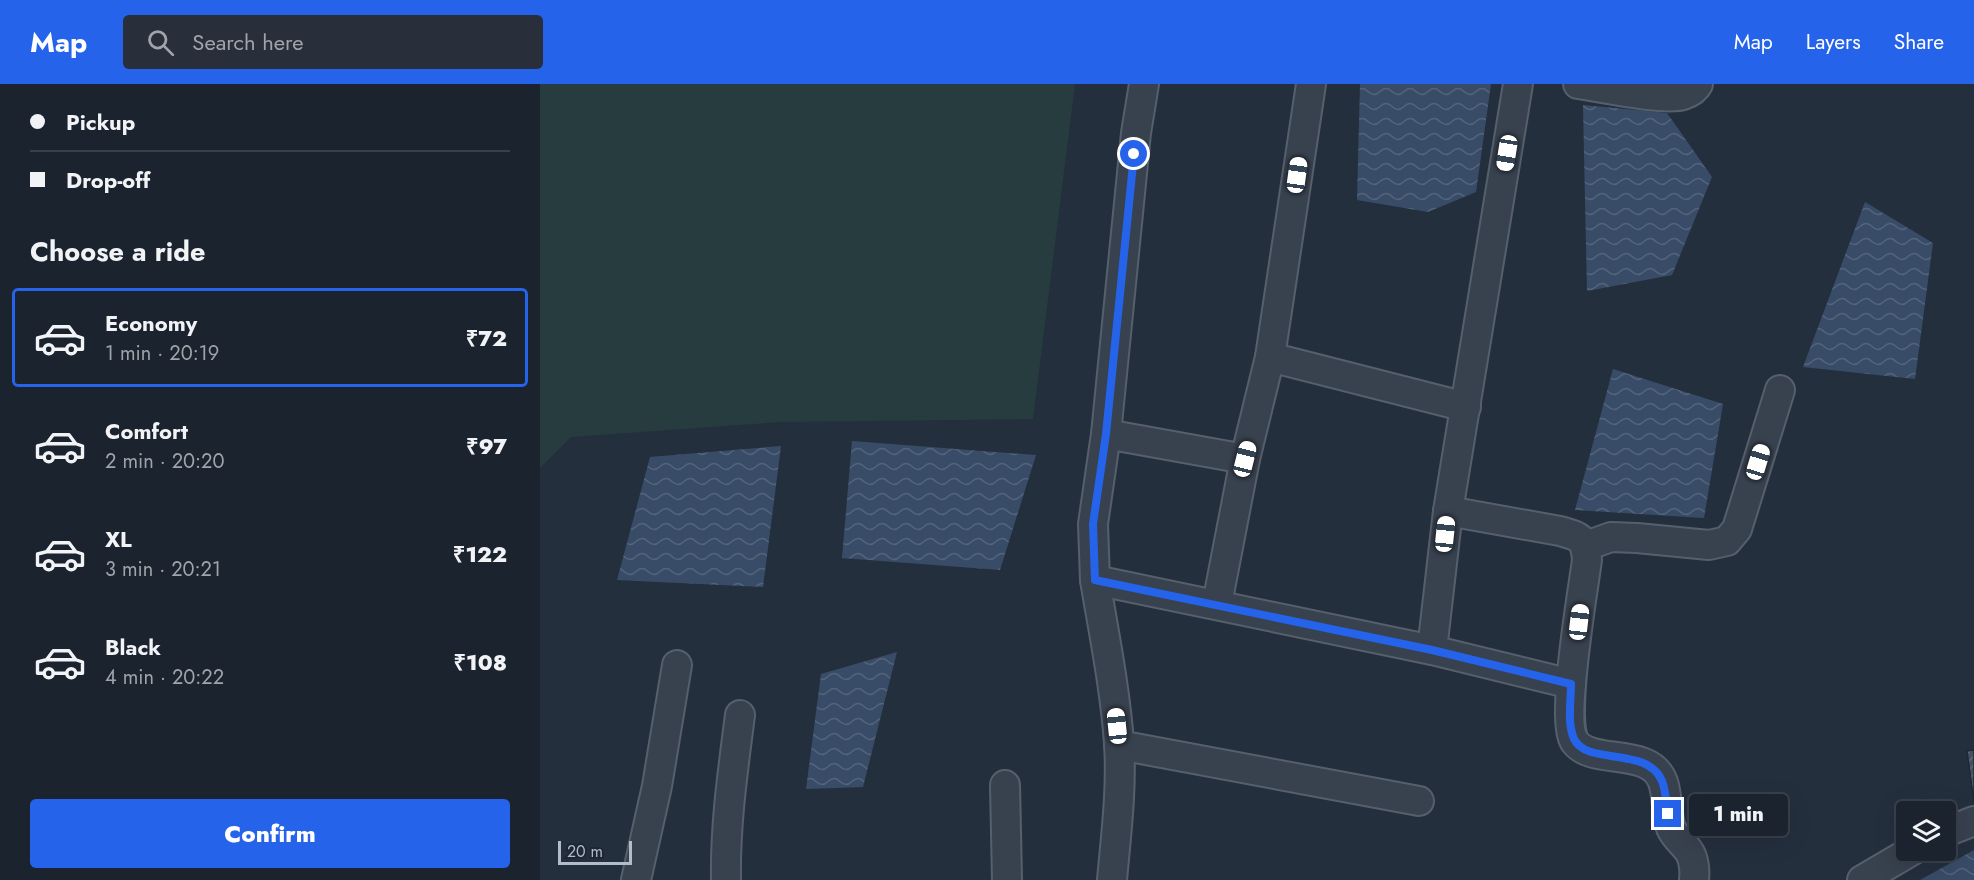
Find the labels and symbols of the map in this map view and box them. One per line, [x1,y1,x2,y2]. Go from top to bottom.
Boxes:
car [1495,134,1519,172]
route start [1120,140,1147,167]
car [1286,156,1308,194]
car [1232,439,1258,479]
car [1744,442,1772,482]
car [1434,515,1456,553]
car [1568,603,1590,641]
car [1106,707,1128,745]
callout: 1 min [1689,793,1788,835]
route end [1654,800,1681,827]
scale bar [558,838,632,866]

